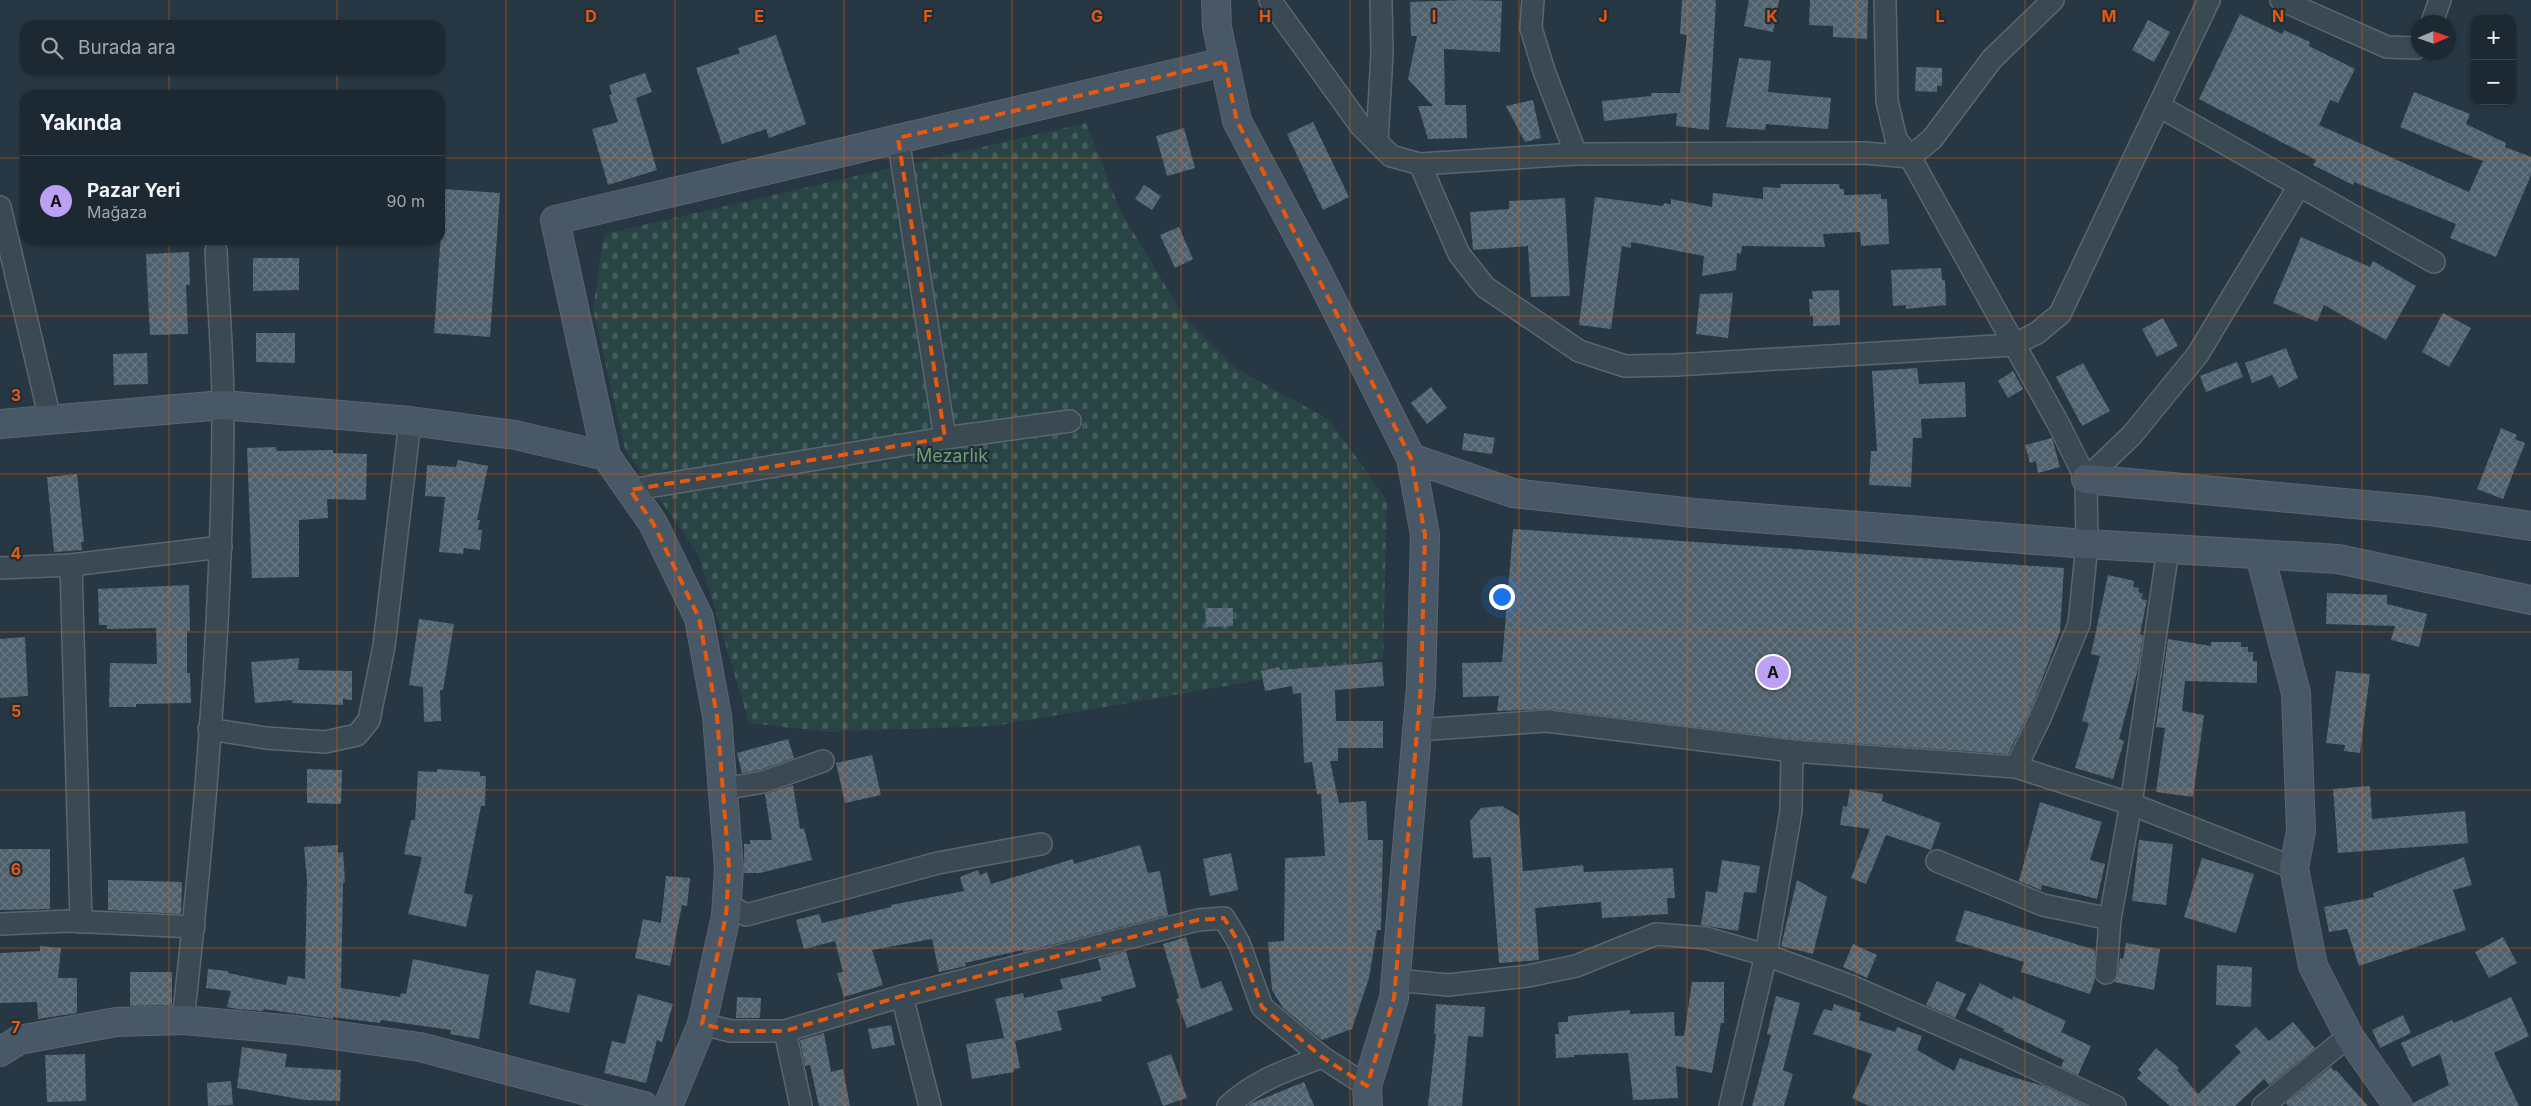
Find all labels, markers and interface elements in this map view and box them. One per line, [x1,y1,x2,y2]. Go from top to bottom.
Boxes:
text: D [585,6,597,26]
text: E [754,6,764,26]
text: F [923,6,933,26]
text: G [1091,6,1103,26]
text: H [1259,6,1271,26]
text: I [1432,6,1436,26]
text: J [1598,6,1608,26]
text: K [1766,6,1778,26]
text: L [1935,6,1945,26]
text: M [2102,6,2116,26]
text: N [2272,6,2284,26]
north arrow [2411,15,2456,60]
map controls [2471,15,2516,105]
button: + [2471,15,2516,60]
search box [20,20,445,75]
icon: search [38,34,66,62]
text: Burada ara [78,36,176,59]
button: − [2471,60,2516,105]
text: Yakında [40,110,122,135]
text: Pazar Yeri [87,179,180,202]
text: A [50,191,62,211]
text: 90 m [386,191,425,211]
text: Mağaza [87,202,147,222]
text: 3 [11,385,21,405]
park label: Mezarlık [916,445,988,466]
text: 4 [11,543,22,563]
your location [1489,584,1515,610]
pin: A [1757,653,1789,691]
text: 5 [11,701,21,721]
text: 6 [11,859,21,879]
text: 7 [11,1017,21,1037]

